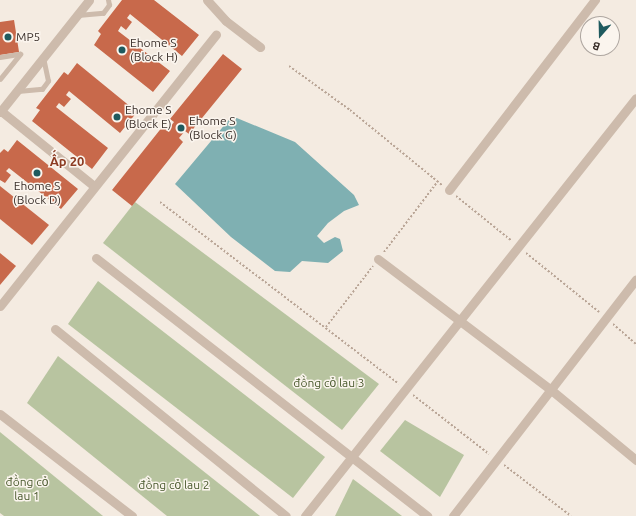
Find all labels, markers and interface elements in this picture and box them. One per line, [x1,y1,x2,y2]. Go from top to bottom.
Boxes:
north arrow [580,16,620,56]
place label: MP5 [16,30,40,44]
marker: MP5 [3,32,13,42]
place label: Ehome S (Block H) [130,36,178,64]
text: B [591,39,602,53]
marker: Ehome S (Block H) [117,45,127,55]
place label: Ehome S (Block E) [125,103,172,131]
marker: Ehome S (Block E) [112,112,122,122]
place label: Ehome S (Block G) [189,114,237,142]
marker: Ehome S (Block G) [176,123,186,133]
district label: Ấp 20 [50,153,84,169]
marker: Ehome S (Block D) [32,168,42,178]
place label: Ehome S (Block D) [13,179,61,207]
park label: đồng cỏ lau 3 [293,376,365,390]
park label: đồng cỏ lau 1 [6,475,48,503]
park label: đồng cỏ lau 2 [138,478,210,492]

